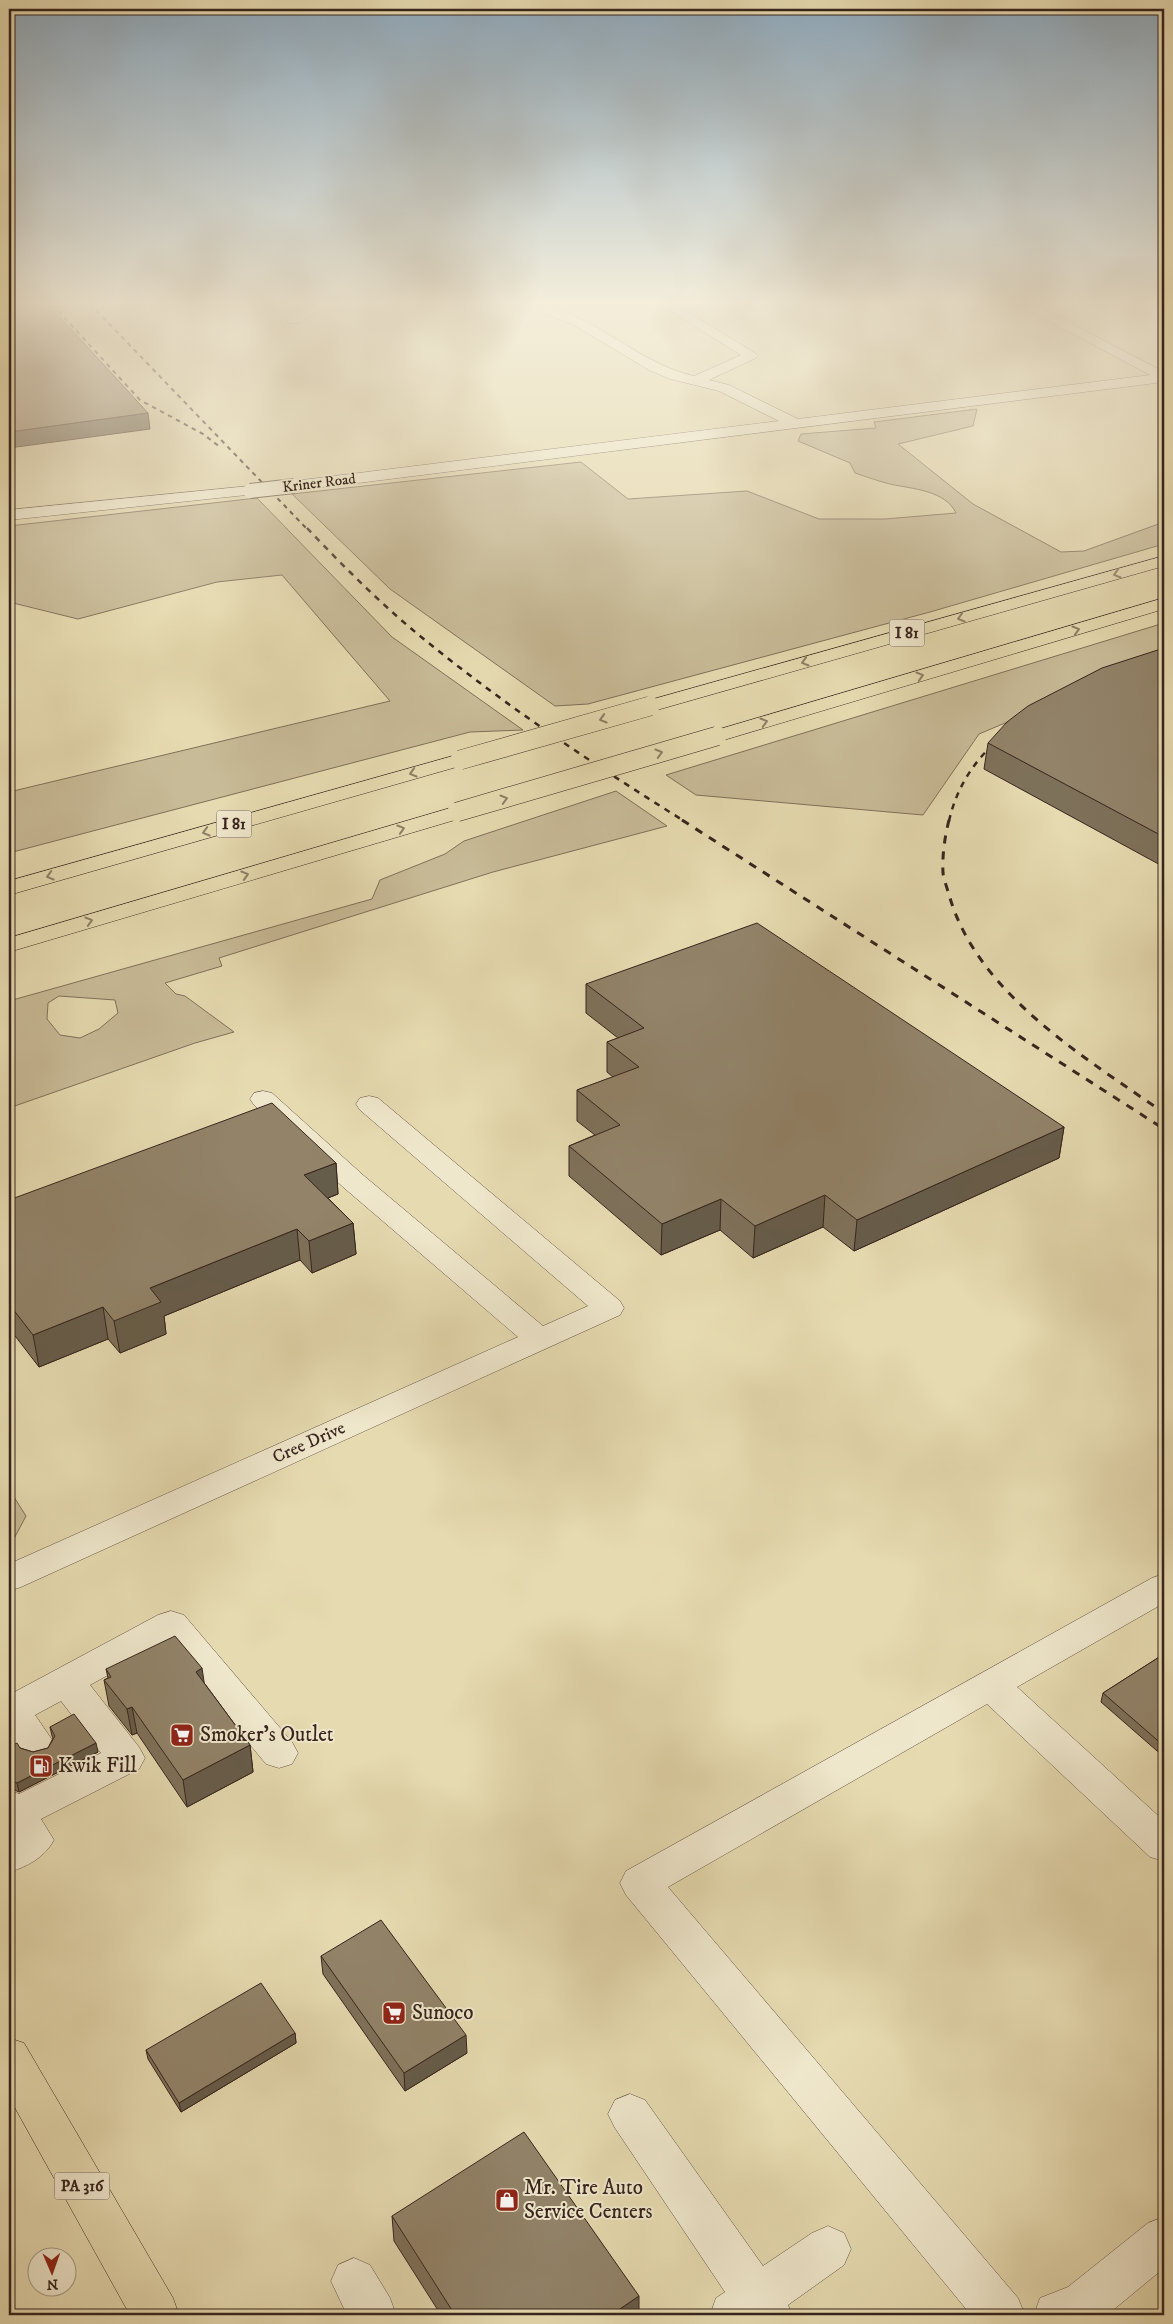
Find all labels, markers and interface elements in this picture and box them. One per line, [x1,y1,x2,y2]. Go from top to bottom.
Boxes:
street label: Kriner Road [281,469,357,497]
one-way arrow [1114,568,1122,578]
one-way arrow [957,612,965,623]
road number: I 81 [890,620,924,646]
one-way arrow [1071,625,1079,635]
one-way arrow [801,657,809,667]
one-way arrow [915,671,923,681]
one-way arrow [600,714,608,724]
one-way arrow [759,717,768,727]
one-way arrow [655,748,663,758]
one-way arrow [408,767,417,778]
one-way arrow [499,794,507,804]
road number: I 81 [216,811,252,838]
one-way arrow [396,825,404,835]
one-way arrow [203,826,211,836]
one-way arrow [46,871,54,881]
one-way arrow [240,871,248,881]
one-way arrow [84,917,93,927]
street label: Cree Drive [269,1417,349,1469]
supermarket icon: Smoker's Outlet [169,1722,195,1748]
place label: Smoker's Outlet [200,1722,334,1748]
fuel station icon: Kwik Fill [28,1753,54,1779]
place label: Kwik Fill [58,1753,137,1779]
supermarket icon: Sunoco [381,2000,407,2026]
place label: Sunoco [412,2000,474,2026]
road number: PA 316 [54,2172,110,2200]
place label: Mr. Tire Auto Service Centers [524,2175,652,2225]
shop icon: Mr. Tire Auto Service Centers [494,2187,520,2213]
north arrow [28,2246,78,2296]
text: N [46,2275,58,2293]

